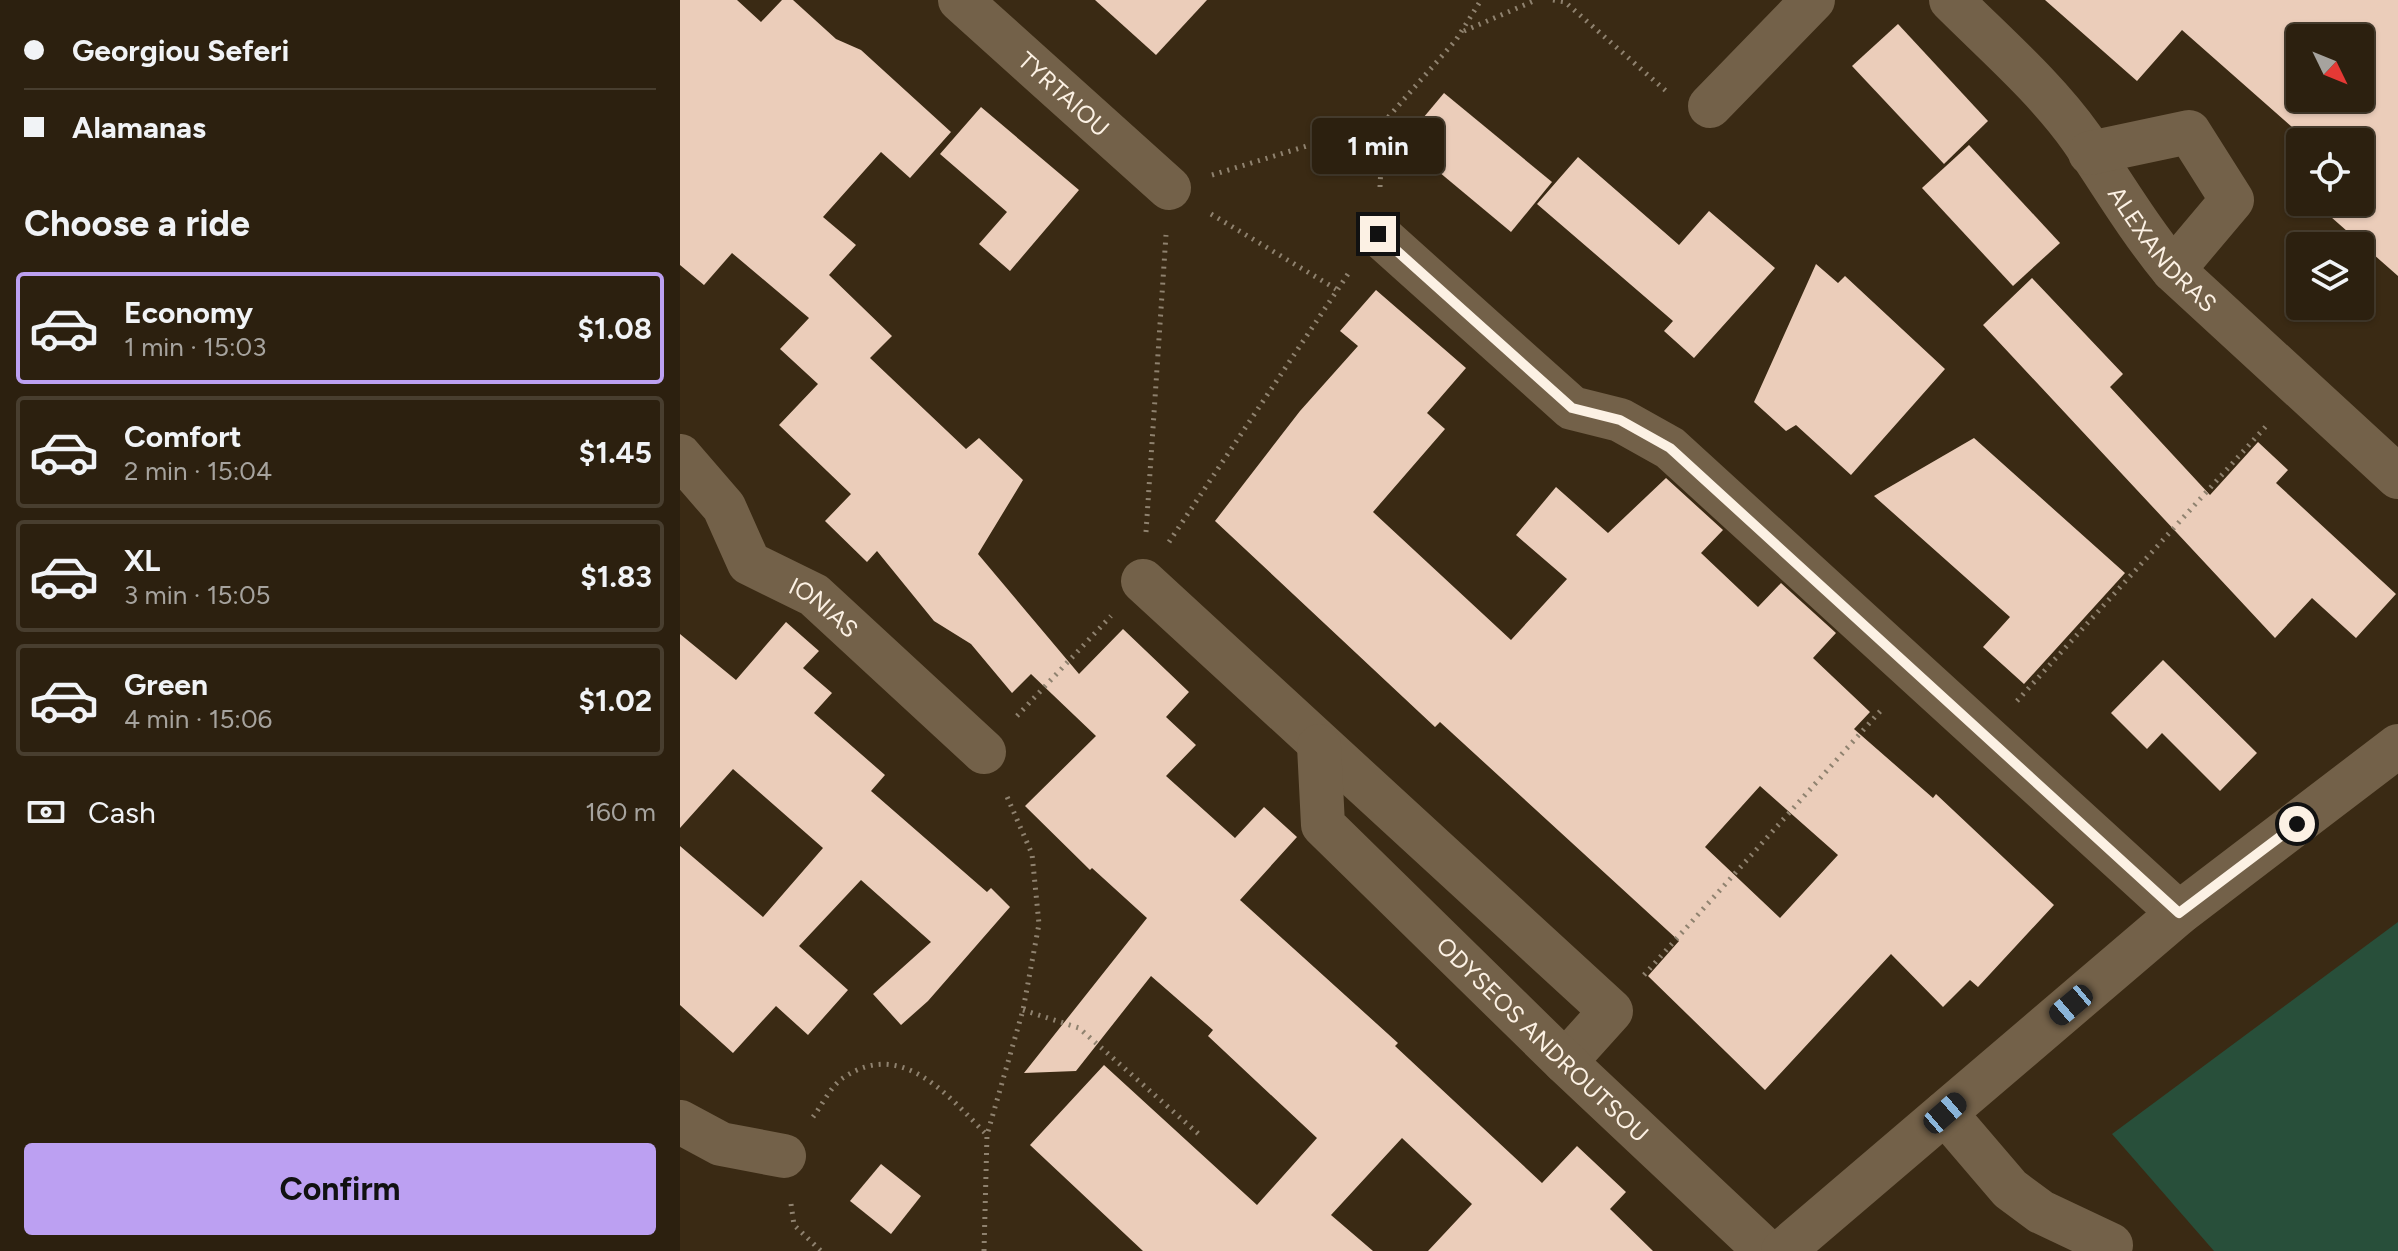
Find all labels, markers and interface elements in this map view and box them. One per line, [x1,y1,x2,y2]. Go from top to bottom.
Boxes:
north arrow [2286,24,2374,112]
map controls [2286,24,2374,320]
text: Georgiou Seferi [72,32,289,69]
street label: TYRTAIOU [1013,45,1116,142]
text: Alamanas [72,109,206,146]
callout: 1 min [1312,118,1444,174]
button: locate [2286,128,2374,216]
text: 1 min [1347,130,1409,162]
street label: ALEXANDRAS [2102,180,2223,318]
text: Choose a ride [24,202,250,245]
route end [1360,216,1396,252]
button: layers [2286,232,2374,320]
icon: car [28,292,100,364]
text: Economy [124,294,253,331]
text: $1.08 [577,310,652,347]
text: 1 min · 15:03 [124,331,266,363]
icon: car [28,416,100,488]
text: Comfort [124,418,242,455]
text: $1.45 [579,434,652,471]
text: 2 min · 15:04 [124,455,272,487]
icon: car [28,540,100,612]
text: XL [124,542,160,579]
text: $1.83 [580,558,652,595]
street label: IONIAS [784,571,865,643]
text: 3 min · 15:05 [124,579,271,611]
icon: car [28,664,100,736]
text: Green [124,666,208,703]
text: $1.02 [578,682,652,719]
text: 4 min · 15:06 [124,703,272,735]
icon: cash [24,790,68,834]
text: Cash [88,794,156,831]
text: 160 m [585,796,656,828]
route start [2279,806,2315,842]
street label: ODYSEOS ANDROUTSOU [1431,930,1655,1148]
car [2045,980,2097,1030]
car [1919,1088,1971,1138]
button: Confirm [24,1143,656,1235]

